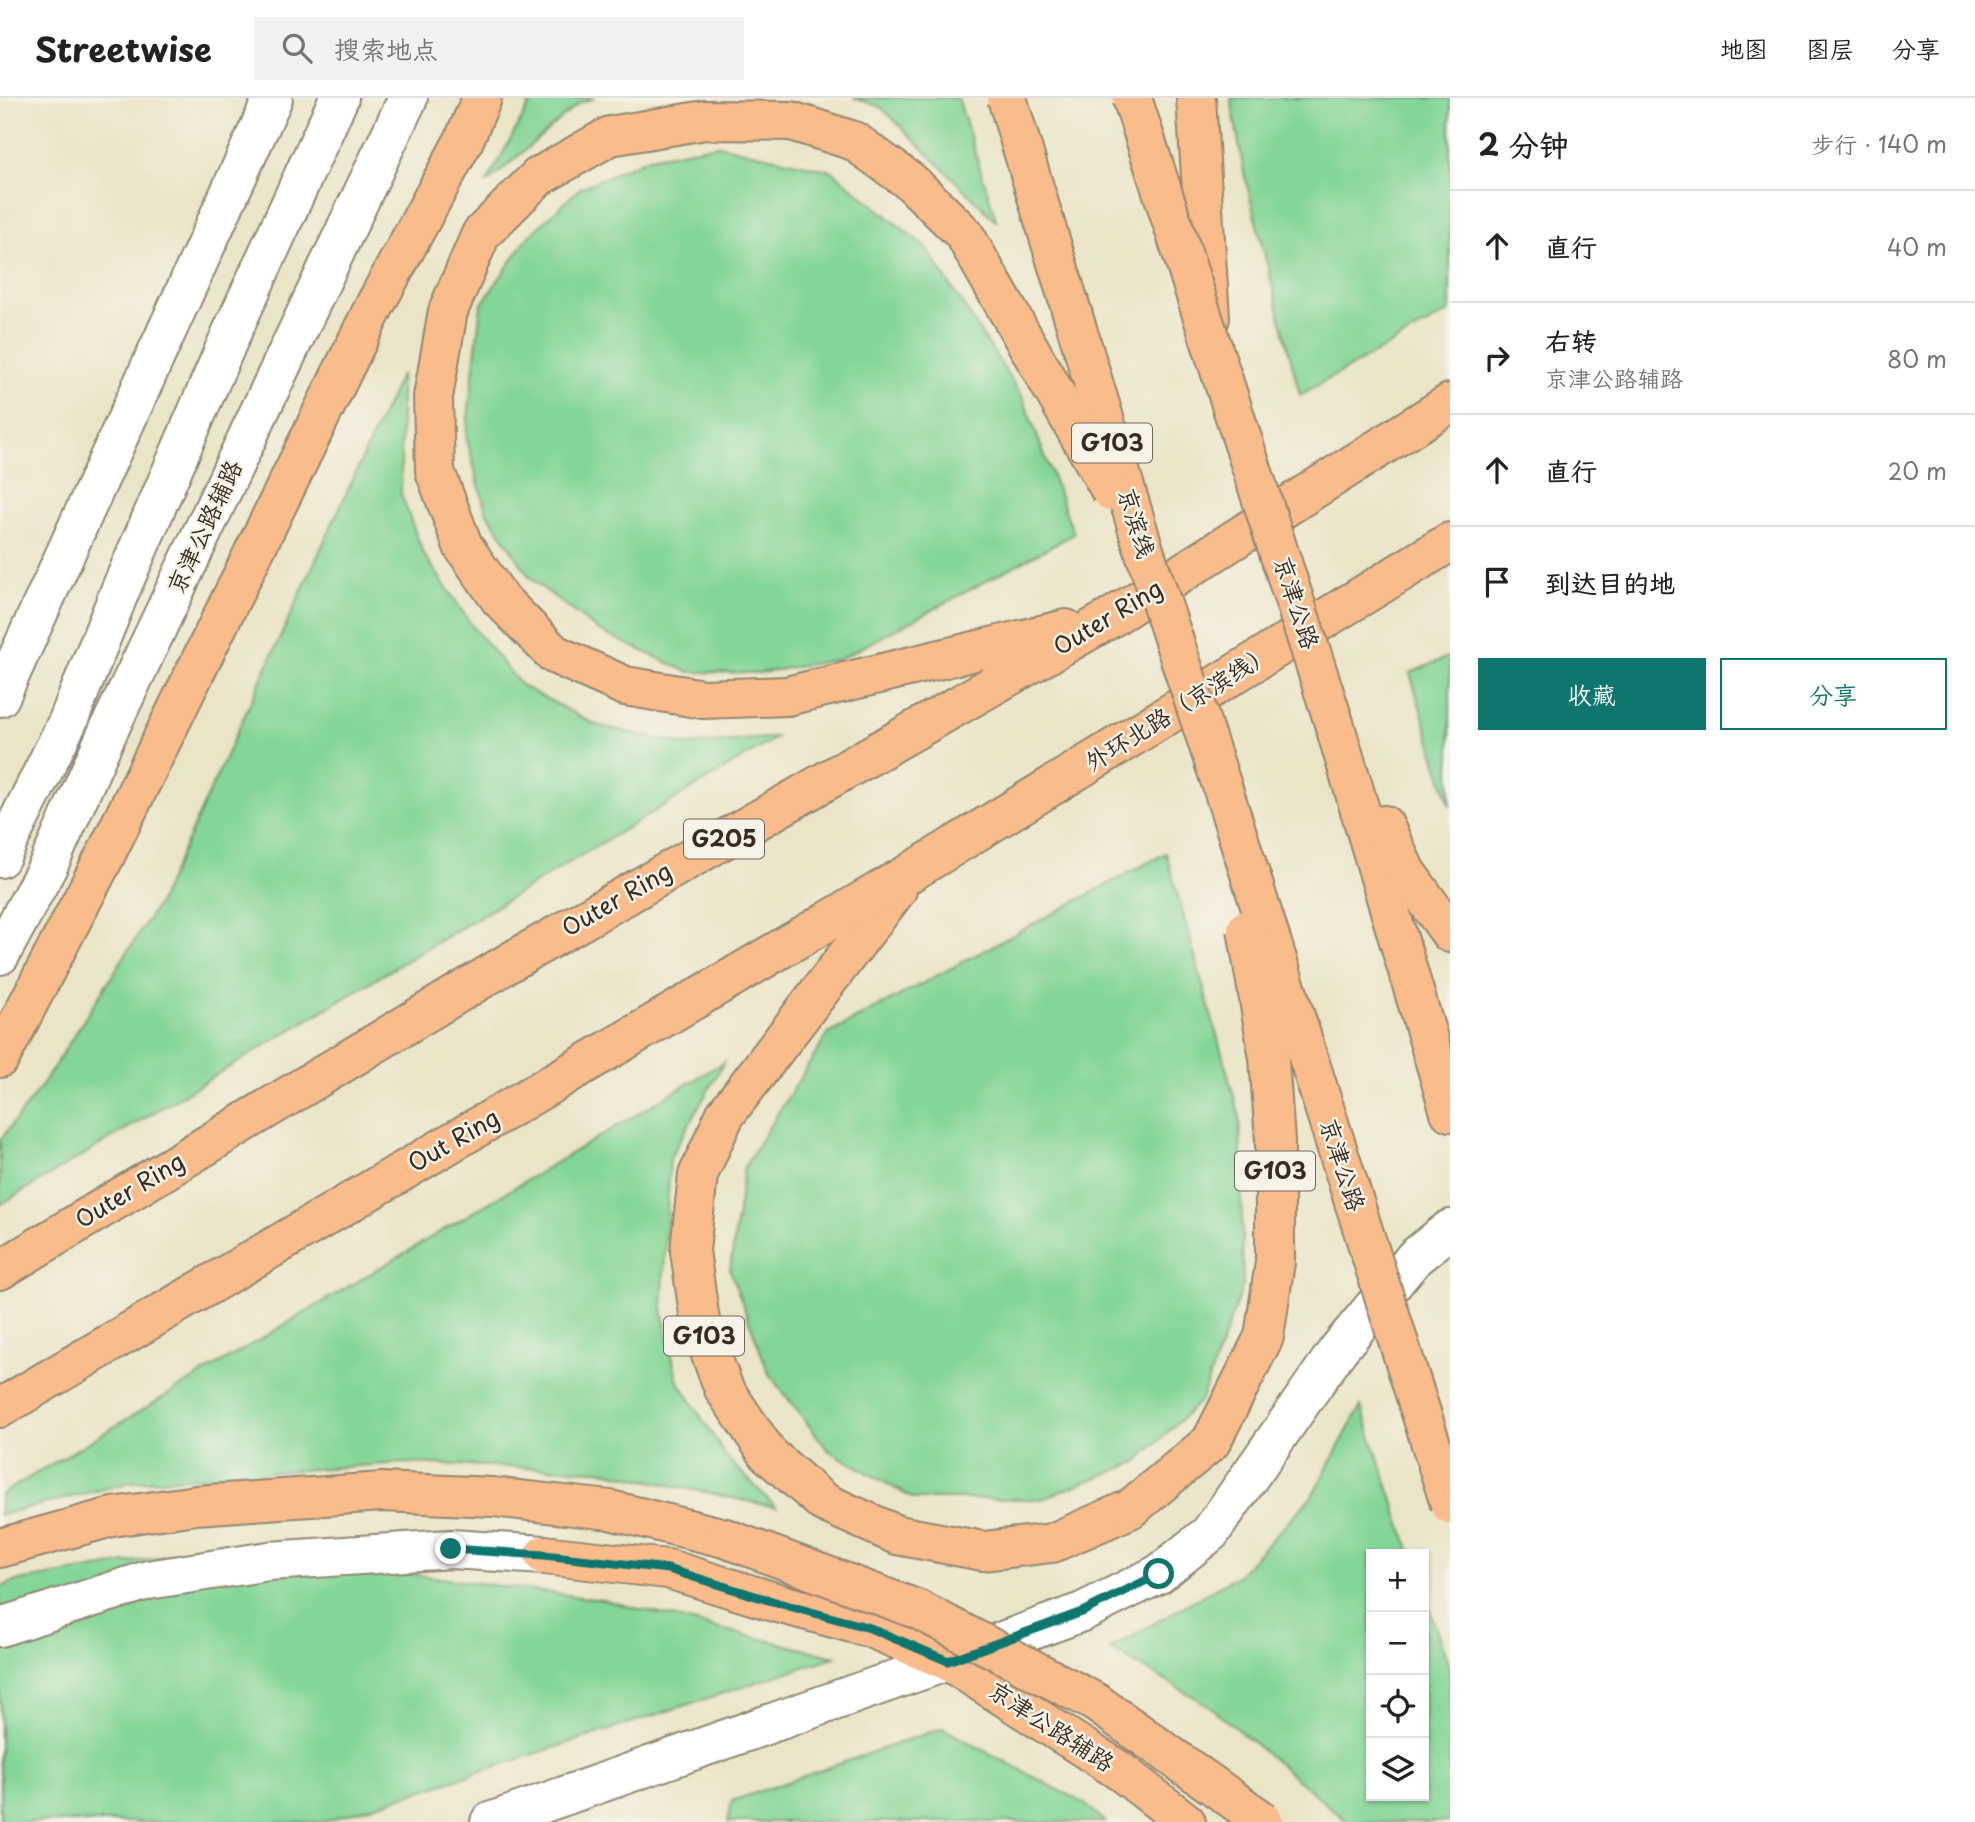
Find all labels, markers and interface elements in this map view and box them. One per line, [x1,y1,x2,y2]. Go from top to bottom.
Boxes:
search box [254,17,744,80]
text: Streetwise [35,23,212,73]
icon: search [278,29,316,67]
text: 搜索地点 [334,29,438,68]
text: 地图 [1720,30,1768,66]
text: 图层 [1806,30,1854,66]
text: 分享 [1892,30,1940,66]
text: 2 分钟 [1478,121,1569,166]
text: 步行 · 140 m [1811,126,1947,161]
icon: ahead [1478,227,1516,265]
text: 直行 [1545,227,1597,266]
text: 40 m [1887,229,1947,264]
text: 右转 [1545,321,1597,360]
icon: right [1478,339,1516,377]
text: 80 m [1887,341,1947,376]
text: 京津公路辅路 [1545,360,1683,395]
road number: G103 [1072,424,1152,462]
icon: ahead [1478,451,1516,489]
text: 直行 [1545,451,1597,490]
street label: 京津公路辅路 [156,453,250,599]
text: 20 m [1888,453,1947,488]
street label: 京滨线 [1110,483,1166,562]
street label: 京津公路 [1266,551,1330,654]
icon: arrive [1478,563,1516,601]
text: 到达目的地 [1545,563,1675,602]
street label: Outer Ring [1045,569,1169,663]
street label: 外环北路（京滨线） [1077,634,1279,779]
button: 收藏 [1478,658,1706,730]
button: 分享 [1720,658,1947,730]
road number: G205 [684,820,764,859]
street label: Outer Ring [554,852,678,944]
street label: Out Ring [401,1099,505,1180]
street label: 京津公路 [1312,1113,1376,1216]
street label: Outer Ring [67,1142,191,1236]
road number: G103 [1235,1152,1315,1190]
road number: G103 [664,1316,744,1356]
route end [435,1533,466,1564]
map controls [1366,1549,1429,1801]
button: + [1366,1549,1429,1612]
route start [1143,1558,1174,1589]
button: − [1366,1612,1429,1675]
street label: 京津公路辅路 [982,1671,1122,1780]
button: locate [1366,1675,1429,1738]
button: layers [1366,1738,1429,1801]

